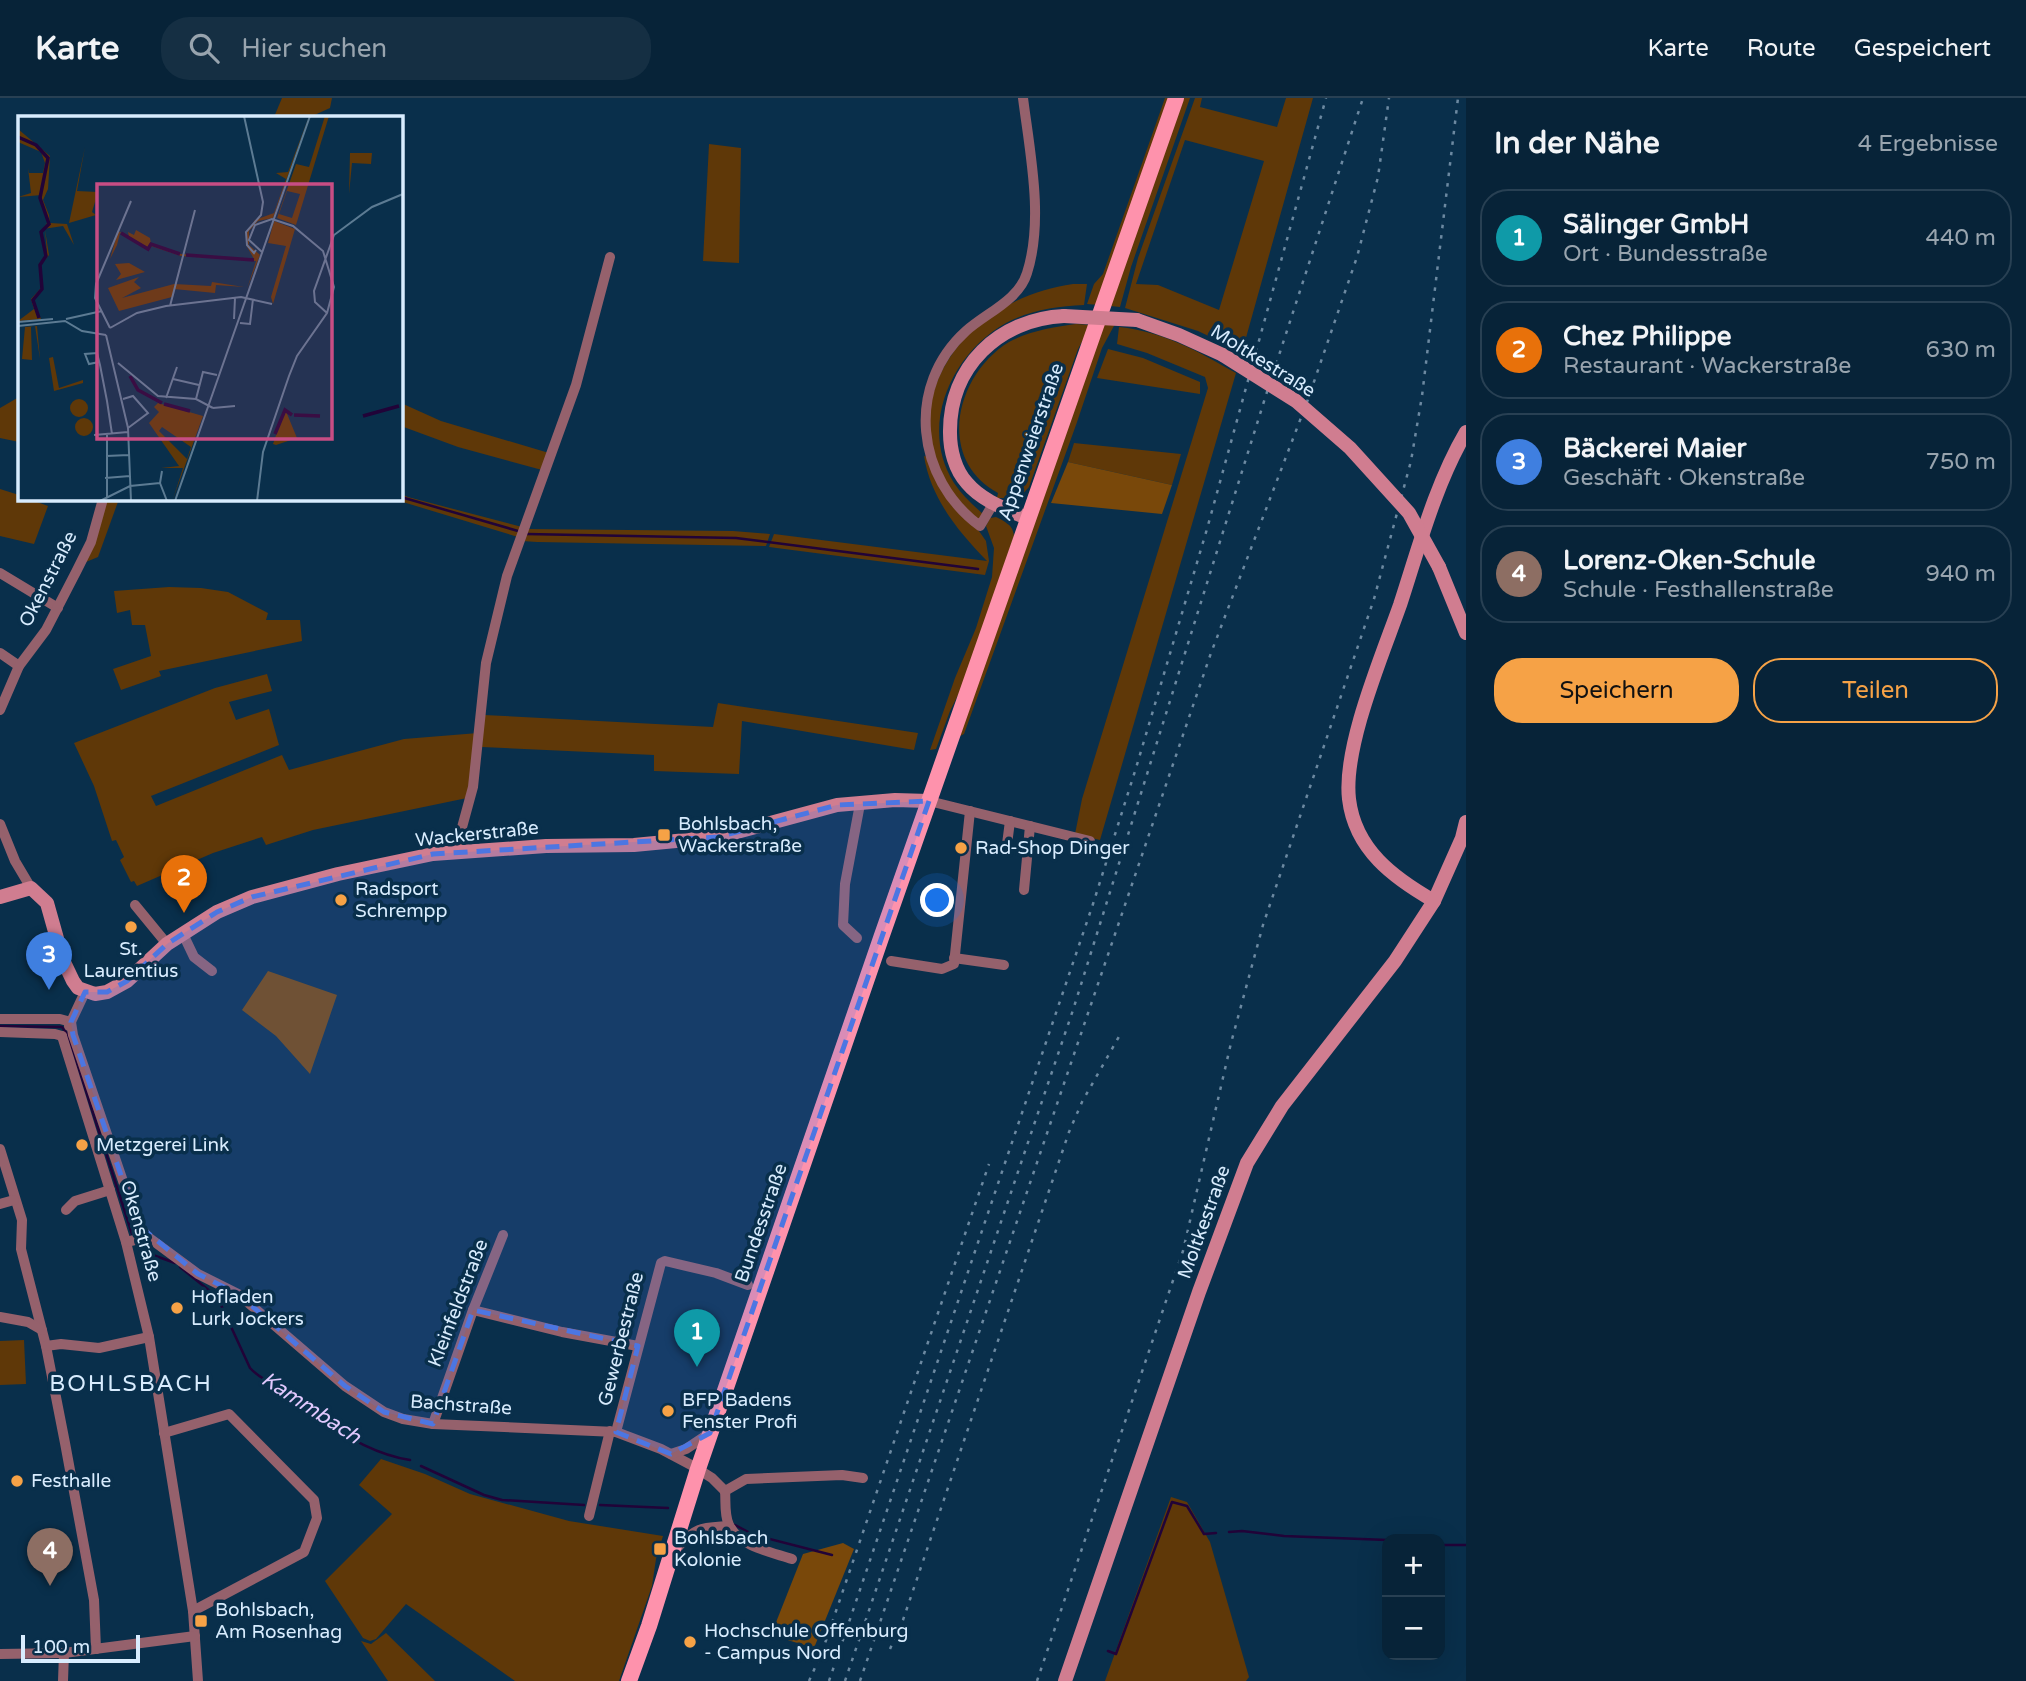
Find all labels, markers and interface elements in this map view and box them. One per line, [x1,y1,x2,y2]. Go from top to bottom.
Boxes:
search box [161,17,651,80]
text: Karte [35,29,119,68]
icon: search [185,29,223,67]
text: Hier suchen [241,33,387,64]
text: Karte [1647,34,1709,63]
text: Route [1747,34,1816,63]
text: Gespeichert [1854,34,1991,63]
inset map [18,116,402,500]
text: In der Nähe [1494,125,1660,162]
text: 4 Ergebnisse [1858,130,1998,158]
text: Sälinger GmbH [1563,209,1749,240]
text: 1 [1512,224,1526,252]
text: 440 m [1926,224,1996,252]
text: Ort · Bundesstraße [1563,240,1768,268]
street label: Moltkestraße [1207,320,1319,402]
text: Chez Philippe [1563,321,1731,352]
text: 2 [1512,336,1526,364]
text: 630 m [1926,336,1996,364]
text: Restaurant · Wackerstraße [1563,352,1851,380]
street label: Appenweierstraße [994,360,1068,524]
text: Bäckerei Maier [1563,433,1747,464]
text: 3 [1512,448,1526,476]
text: 750 m [1926,448,1996,476]
text: Geschäft · Okenstraße [1563,464,1805,492]
street label: Okenstraße [15,528,81,630]
text: Lorenz-Oken-Schule [1563,545,1816,576]
text: 4 [1512,560,1526,588]
text: 940 m [1926,560,1996,588]
text: Schule · Festhallenstraße [1563,576,1834,604]
button: Speichern [1494,658,1739,723]
button: Teilen [1753,658,1998,723]
place label: Bohlsbach, Wackerstraße [678,813,802,857]
street label: Wackerstraße [414,817,540,851]
marker: Bohlsbach, Wackerstraße [656,827,672,843]
place label: Rad-Shop Dinger [975,837,1130,859]
marker: Rad-Shop Dinger [953,840,969,856]
pin: 2 [161,855,207,913]
place label: Radsport Schrempp [355,878,448,922]
your location [920,883,954,917]
marker: Radsport Schrempp [333,892,349,908]
marker: St. Laurentius [123,919,139,935]
pin: 3 [26,932,72,990]
place label: St. Laurentius [84,938,178,982]
place label: Metzgerei Link [96,1134,229,1156]
marker: Metzgerei Link [74,1137,90,1153]
street label: Bundesstraße [730,1161,792,1285]
street label: Moltkestraße [1173,1162,1235,1282]
street label: Okenstraße [116,1178,166,1284]
street label: Kleinfeldstraße [424,1236,492,1370]
street label: Gewerbestraße [594,1270,648,1408]
place label: Hofladen Lurk Jockers [191,1286,304,1330]
marker: Hofladen Lurk Jockers [169,1300,185,1316]
pin: 1 [674,1309,720,1367]
water label: Kammbach [257,1367,366,1450]
district label: BOHLSBACH [49,1370,213,1398]
place label: BFP Badens Fenster Profi [682,1389,797,1433]
street label: Bachstraße [409,1390,513,1420]
marker: BFP Badens Fenster Profi [660,1403,676,1419]
place label: Festhalle [31,1470,111,1492]
marker: Festhalle [9,1473,25,1489]
place label: Bohlsbach Kolonie [674,1527,768,1571]
pin: 4 [27,1528,73,1586]
map controls [1382,1534,1445,1660]
button: + [1382,1534,1445,1597]
marker: Bohlsbach Kolonie [652,1541,668,1557]
button: − [1382,1597,1445,1660]
place label: Bohlsbach, Am Rosenhag [215,1599,342,1643]
marker: Bohlsbach, Am Rosenhag [193,1613,209,1629]
place label: Hochschule Offenburg - Campus Nord [704,1620,909,1664]
scale bar [21,1632,140,1664]
marker: Hochschule Offenburg - Campus Nord [682,1634,698,1650]
text: 100 m [32,1636,90,1658]

